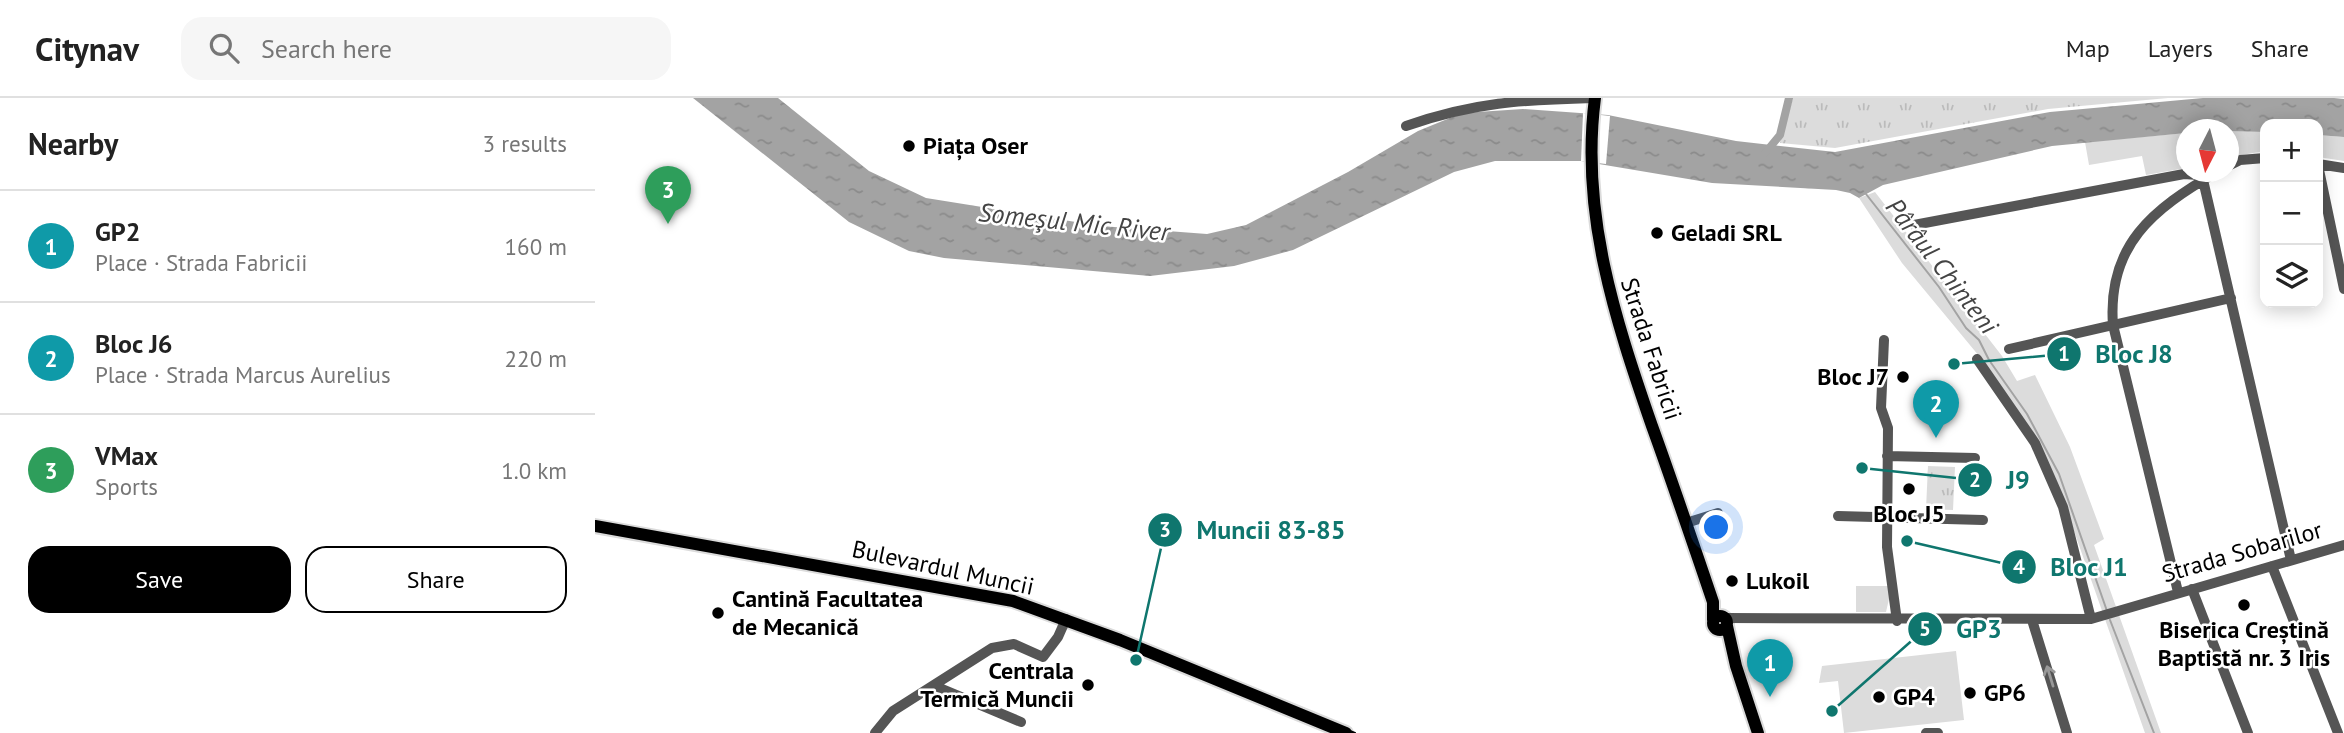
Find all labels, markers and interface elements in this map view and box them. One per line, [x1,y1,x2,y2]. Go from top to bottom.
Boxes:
search box [181,17,671,80]
text: Citynav [35,27,139,70]
icon: search [205,29,243,67]
text: Search here [261,32,392,65]
text: Map [2066,33,2110,64]
text: Layers [2148,33,2213,64]
text: Share [2251,33,2309,64]
north arrow [2176,119,2239,182]
map controls [2260,119,2323,308]
button: + [2260,119,2323,182]
text: Nearby [28,124,118,163]
text: 3 results [483,129,567,158]
place label: Piața Oser [923,130,1029,161]
marker: Piața Oser [901,138,917,154]
pin: 3 [645,166,691,224]
button: − [2260,182,2323,245]
water label: Pârâul Chinteni [1879,191,2007,341]
water label: Someşul Mic River [977,195,1173,248]
text: GP2 [95,215,140,248]
place label: Geladi SRL [1671,217,1782,248]
marker: Geladi SRL [1649,225,1665,241]
text: 1 [44,232,58,261]
text: 160 m [505,232,567,261]
button: layers [2260,245,2323,308]
text: Place · Strada Fabricii [95,248,308,277]
street label: Strada Fabricii [1614,274,1689,424]
text: Bloc J6 [95,327,173,360]
callout: Bloc J8 [2046,330,2187,377]
text: Bloc J8 [2095,337,2173,370]
text: 1 [2058,340,2070,367]
text: 2 [44,344,58,373]
text: 220 m [505,344,567,373]
text: Place · Strada Marcus Aurelius [95,360,391,389]
place label: Bloc J7 [1817,361,1889,392]
marker: Bloc J7 [1895,369,1911,385]
pin: 2 [1913,380,1959,438]
text: VMax [95,439,158,472]
text: 3 [44,456,58,485]
text: 1.0 km [501,456,567,485]
callout: J9 [1957,456,2044,503]
text: J9 [2005,463,2030,496]
text: 2 [1969,466,1981,493]
text: Sports [95,472,158,501]
marker: Bloc J5 [1901,481,1917,497]
place label: Bloc J5 [1873,498,1945,529]
callout: Muncii 83-85 [1148,506,1360,553]
your location [1699,510,1733,544]
text: Muncii 83-85 [1196,513,1346,546]
street label: Strada Sobarilor [2158,514,2326,589]
text: 3 [1159,516,1171,543]
street label: Bulevardul Muncii [849,533,1037,602]
callout: Bloc J1 [2001,544,2142,591]
button: Save [28,546,291,613]
button: Share [305,546,567,613]
text: Bloc J1 [2050,550,2128,583]
text: 4 [2013,553,2025,580]
place label: Lukoil [1746,565,1810,596]
marker: Lukoil [1724,573,1740,589]
place label: Cantină Facultatea de Mecanică [732,583,923,642]
marker: Biserica Creștină Baptistă nr. 3 Iris [2236,597,2252,613]
marker: Cantină Facultatea de Mecanică [710,605,726,621]
callout: GP3 [1907,605,2016,652]
text: GP3 [1956,612,2002,645]
place label: Biserica Creștină Baptistă nr. 3 Iris [2158,614,2330,673]
text: 5 [1919,615,1931,642]
pin: 1 [1747,639,1793,697]
place label: Centrala Termică Muncii [920,655,1074,714]
one-way arrow [2043,666,2055,688]
marker: Centrala Termică Muncii [1080,677,1096,693]
place label: GP6 [1984,677,2026,708]
place label: GP4 [1893,681,1935,712]
marker: GP6 [1962,685,1978,701]
marker: GP4 [1871,689,1887,705]

